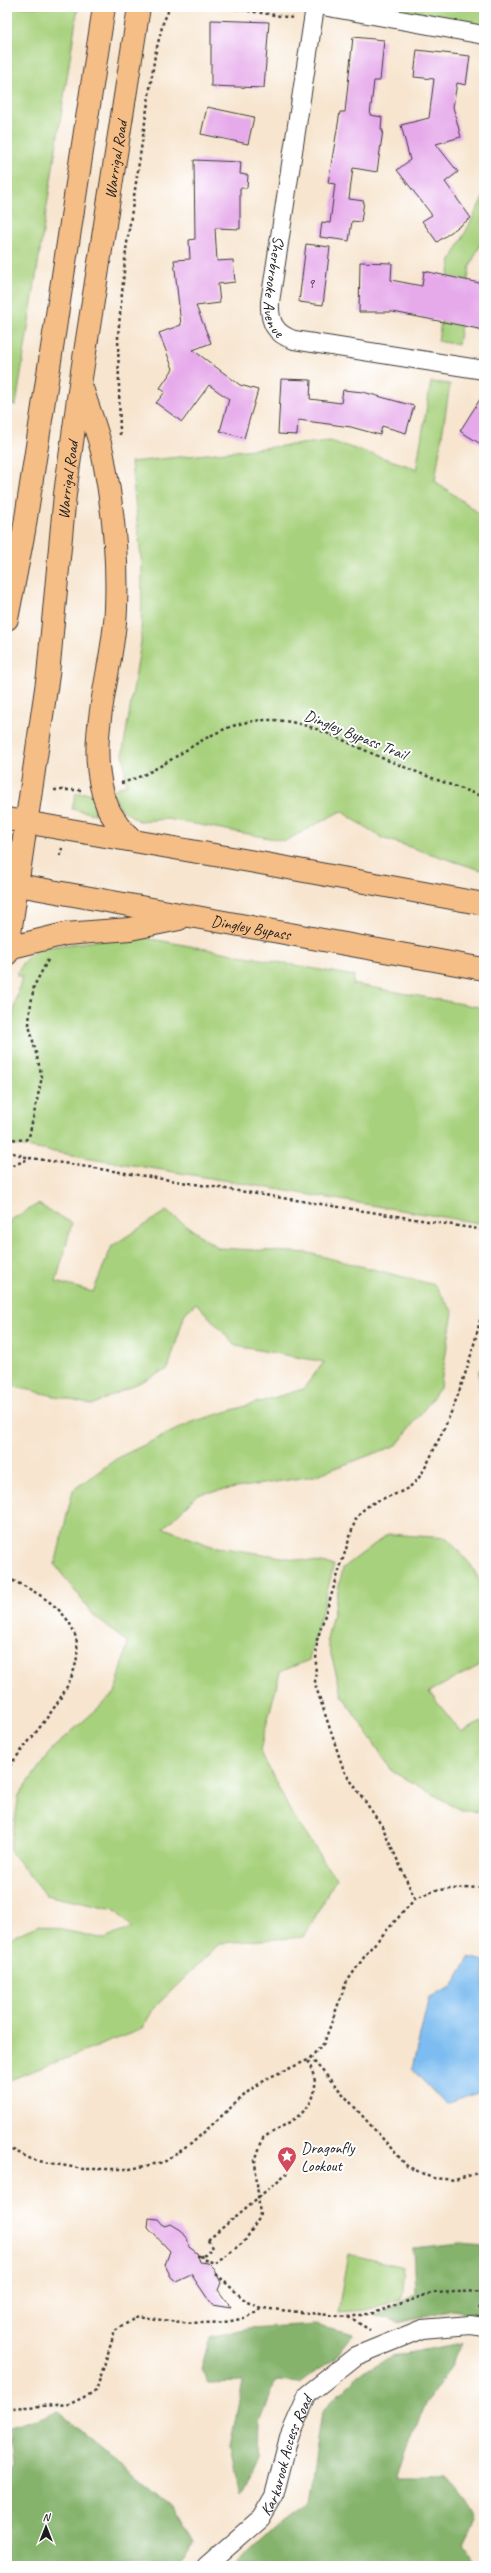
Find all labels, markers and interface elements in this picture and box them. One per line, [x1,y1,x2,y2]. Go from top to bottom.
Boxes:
street label: Warrigal Road [100,117,132,200]
street label: Sherbrooke Avenue [259,235,289,344]
house number: 9 [308,275,316,292]
street label: Warrigal Road [54,437,84,520]
street label: Dingley Bypass Trail [301,705,413,766]
street label: Dingley Bypass [210,911,294,945]
place label: Dragonfly Lookout [301,2138,356,2176]
place icon: Dragonfly Lookout [276,2145,298,2173]
street label: Karkarook Access Road [256,2390,318,2519]
north arrow [26,2507,66,2547]
text: N [43,2510,52,2524]

